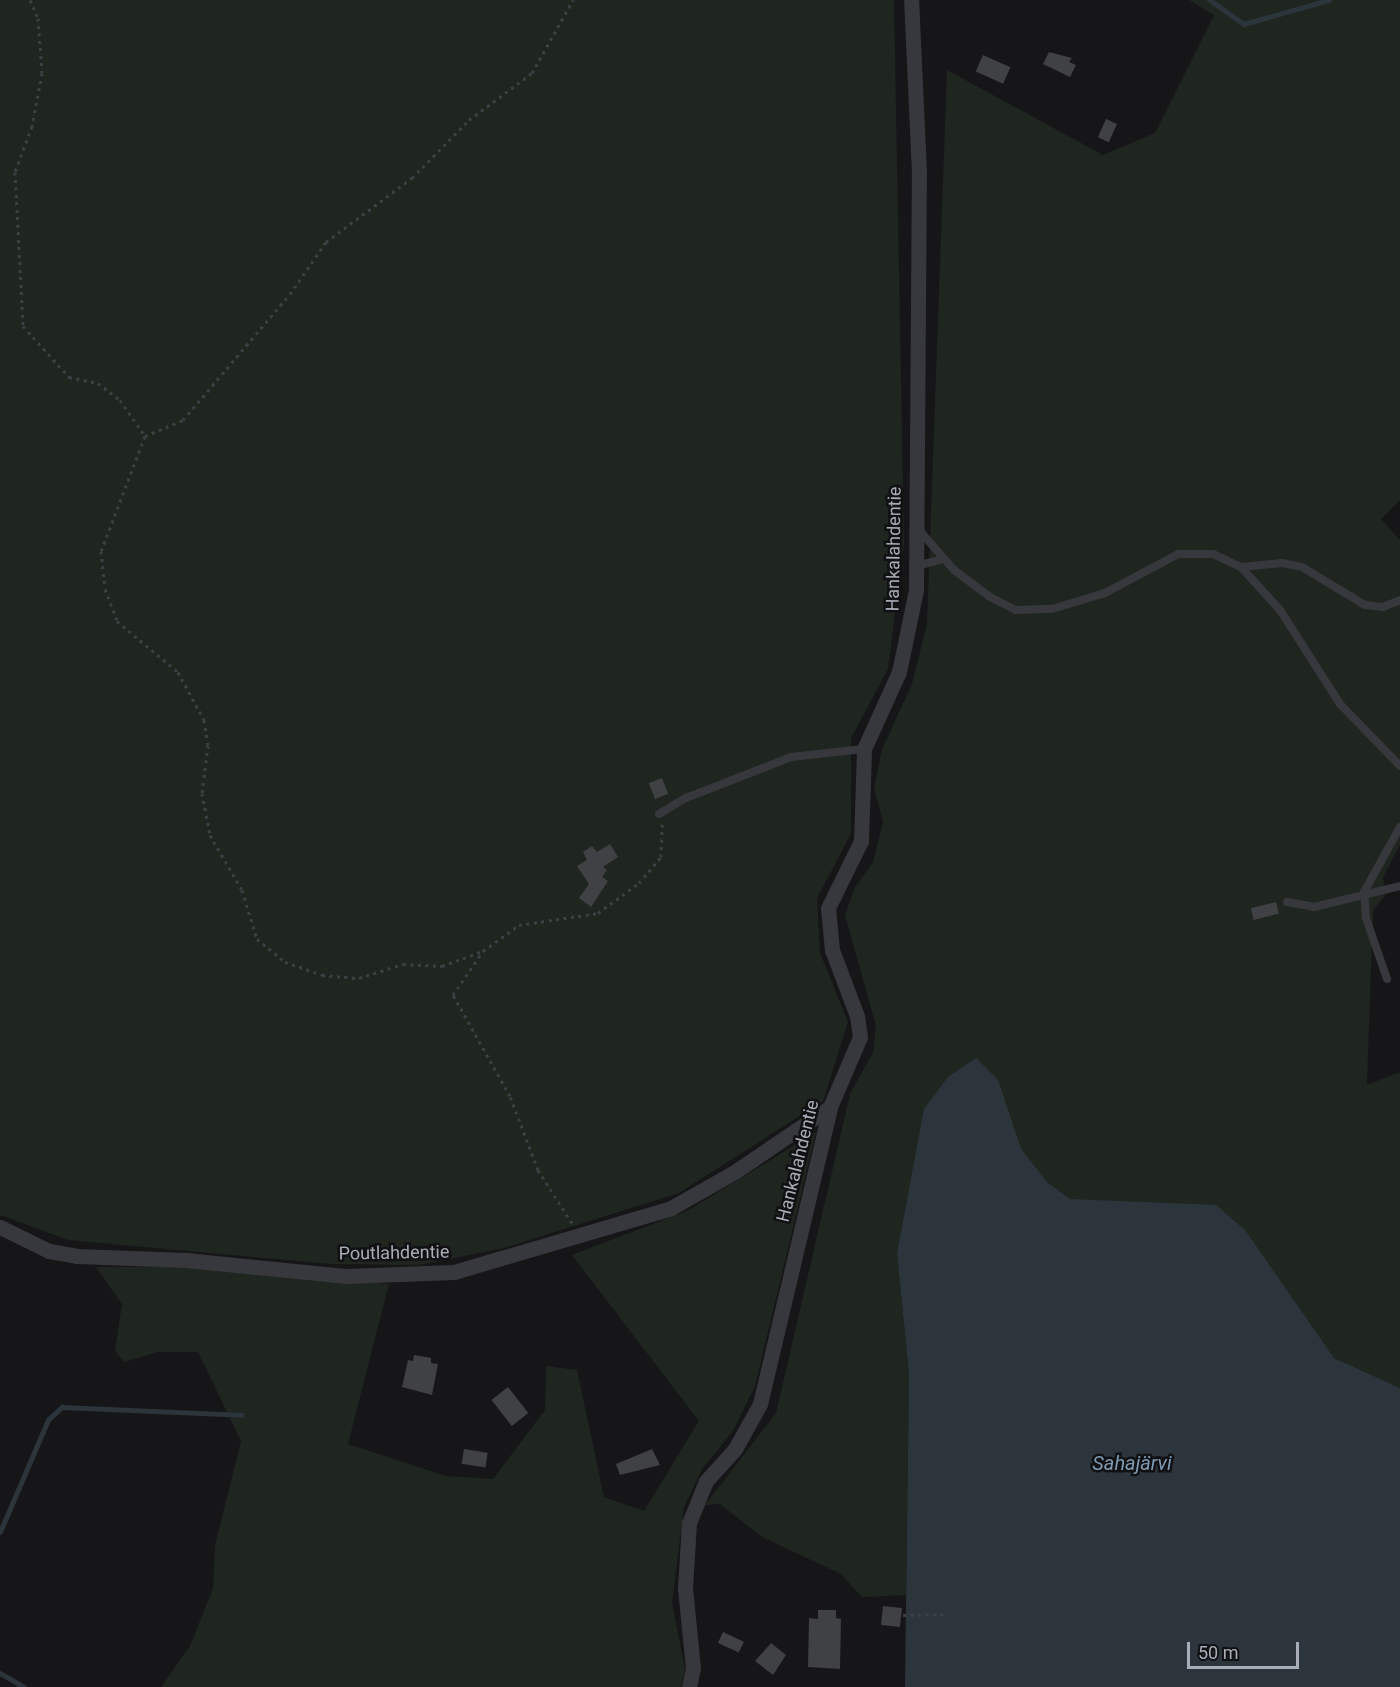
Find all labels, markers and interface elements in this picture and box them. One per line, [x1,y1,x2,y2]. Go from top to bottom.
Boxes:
street label: Hankalahdentie [882,486,906,612]
street label: Hankalahdentie [772,1098,824,1224]
street label: Poutlahdentie [338,1241,450,1265]
water label: Sahajärvi [1092,1451,1172,1475]
scale bar [1190,1630,1302,1668]
text: 50 m [1198,1642,1238,1663]

